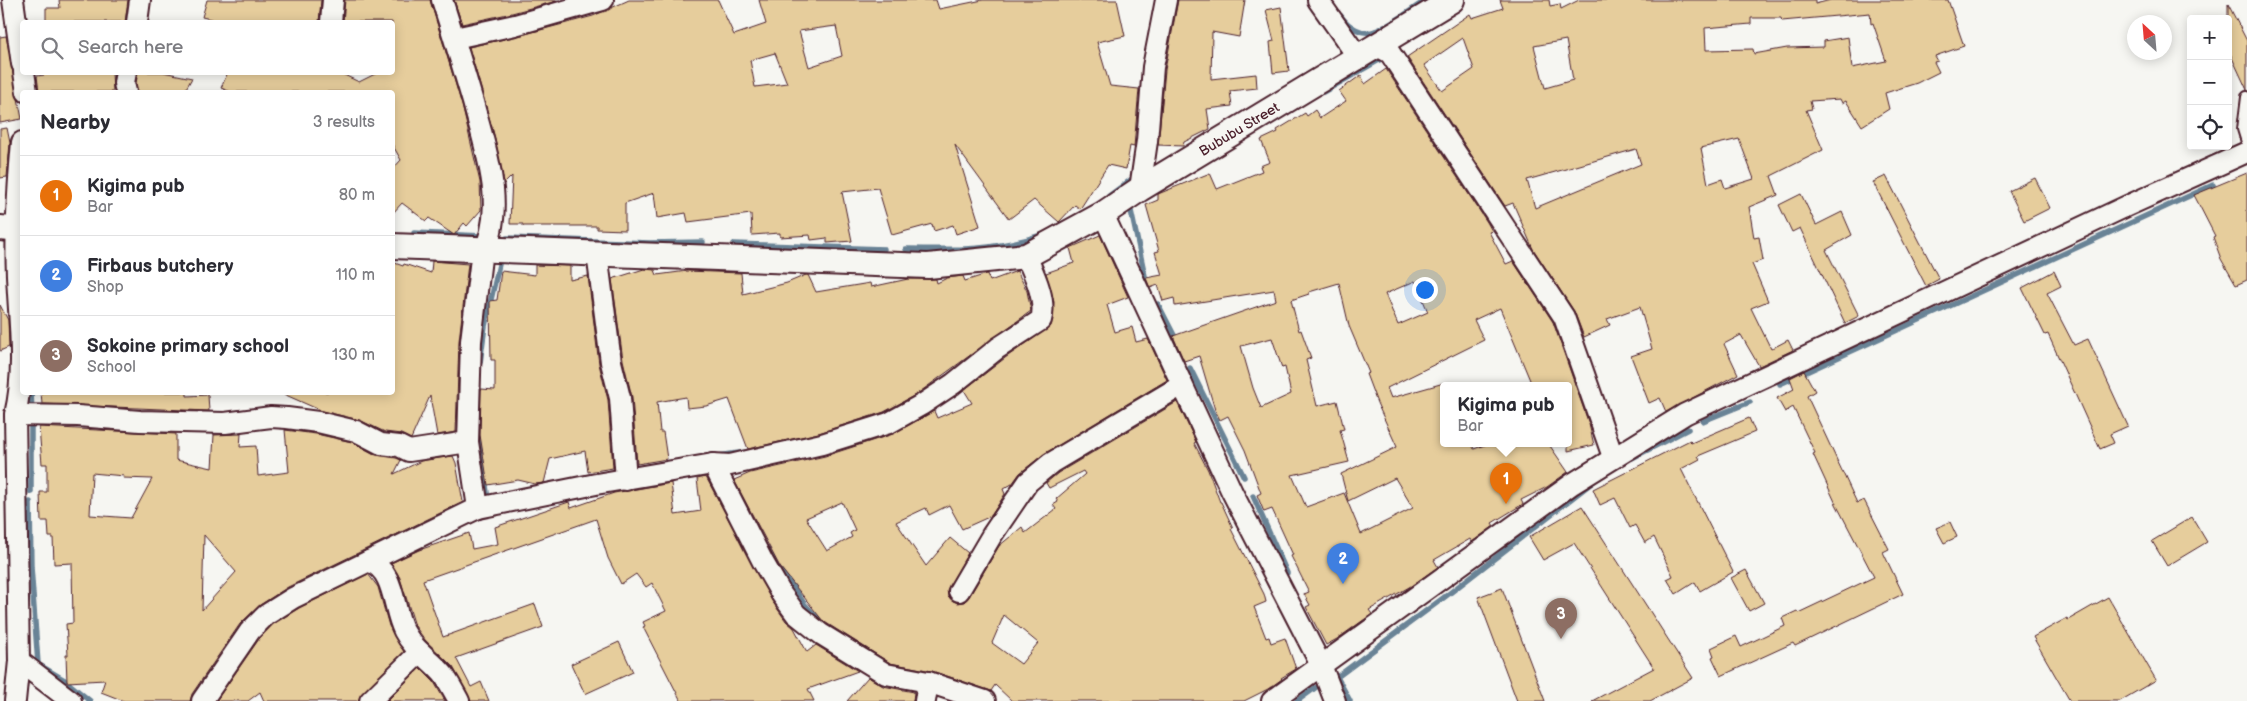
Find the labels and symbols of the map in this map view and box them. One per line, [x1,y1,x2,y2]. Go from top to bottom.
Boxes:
north arrow [2127,15,2172,60]
street label: Bububu Street [1196,99,1283,160]
your location [1412,277,1438,303]
pin: 1 [1490,463,1522,504]
pin: 2 [1327,543,1359,584]
pin: 3 [1545,598,1577,639]

